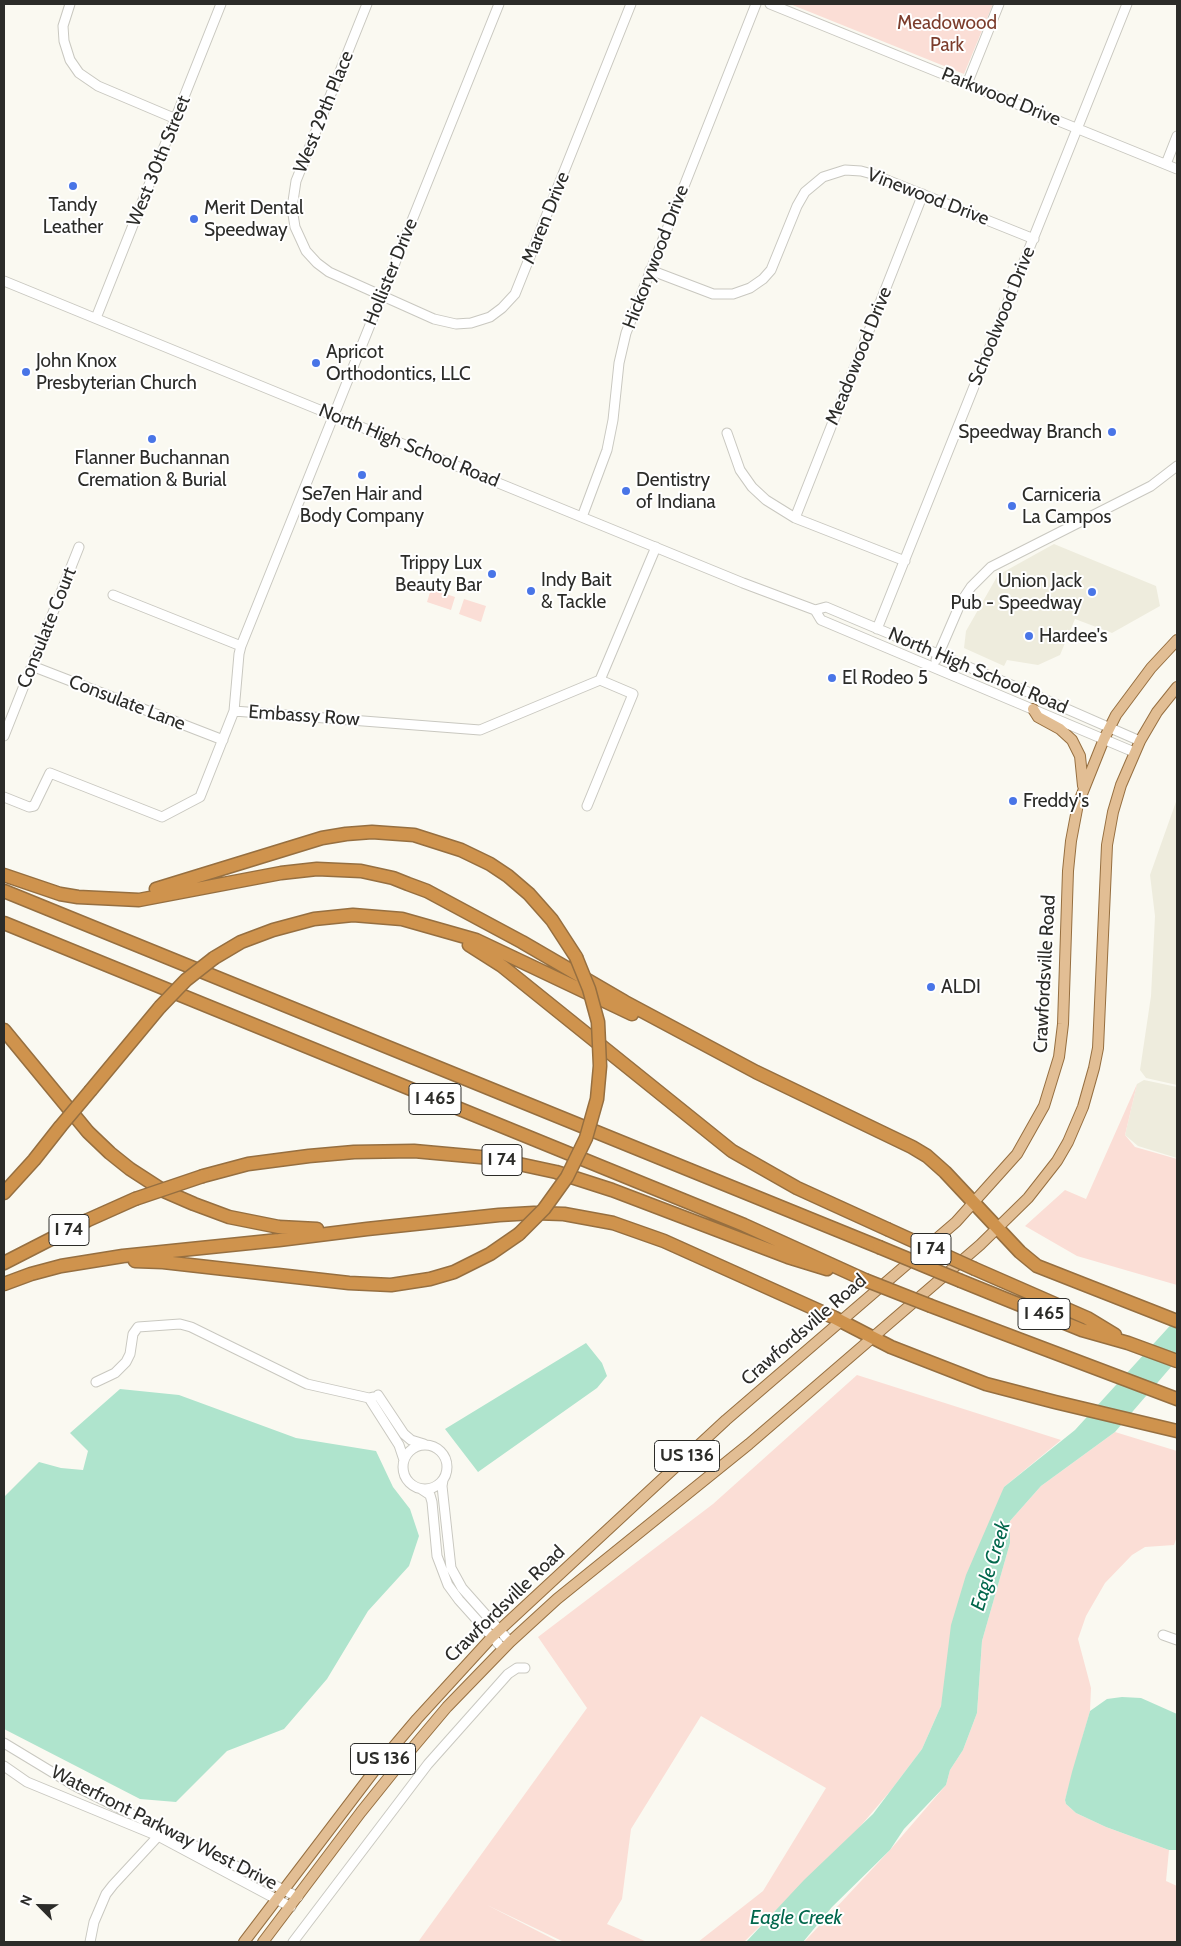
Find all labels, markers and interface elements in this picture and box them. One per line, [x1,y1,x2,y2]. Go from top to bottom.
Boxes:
park label: Meadowood Park [897,12,997,56]
street label: West 29th Place [289,48,359,176]
street label: Parkwood Drive [938,63,1064,131]
street label: West 30th Street [122,92,196,230]
street label: Vinewood Drive [864,163,992,231]
street label: Maren Drive [517,169,575,267]
marker: Tandy Leather [67,180,79,192]
street label: Hickorywood Drive [618,182,694,332]
place label: Tandy Leather [43,194,103,238]
place label: Merit Dental Speedway [204,197,304,241]
marker: Merit Dental Speedway [188,213,200,225]
street label: Hollister Drive [359,215,423,329]
street label: Schoolwood Drive [964,243,1040,389]
street label: Meadowood Drive [821,284,897,428]
place label: Apricot Orthodontics, LLC [326,341,471,385]
place label: John Knox Presbyterian Church [36,350,197,394]
marker: Apricot Orthodontics, LLC [310,357,322,369]
marker: John Knox Presbyterian Church [20,366,32,378]
street label: North High School Road [315,399,503,493]
place label: Speedway Branch [958,421,1102,443]
marker: Speedway Branch [1106,426,1118,438]
marker: Flanner Buchannan Cremation & Burial [146,433,158,445]
place label: Flanner Buchannan Cremation & Burial [74,447,230,491]
marker: Se7en Hair and Body Company [356,469,368,481]
place label: Dentistry of Indiana [636,469,716,513]
place label: Se7en Hair and Body Company [300,483,424,527]
place label: Carniceria La Campos [1022,484,1111,528]
marker: Dentistry of Indiana [620,485,632,497]
marker: Carniceria La Campos [1006,500,1018,512]
place label: Trippy Lux Beauty Bar [395,552,482,596]
street label: Consulate Court [12,564,82,692]
marker: Trippy Lux Beauty Bar [486,568,498,580]
place label: Indy Bait & Tackle [541,569,612,613]
place label: Union Jack Pub - Speedway [951,570,1082,614]
marker: Indy Bait & Tackle [525,585,537,597]
marker: Union Jack Pub - Speedway [1086,586,1098,598]
street label: North High School Road [885,623,1071,719]
place label: Hardee's [1039,625,1108,647]
marker: Hardee's [1023,630,1035,642]
place label: El Rodeo 5 [842,667,928,689]
street label: Consulate Lane [65,670,189,736]
marker: El Rodeo 5 [826,672,838,684]
street label: Embassy Row [248,701,360,731]
place label: Freddy's [1023,790,1089,812]
marker: Freddy's [1007,795,1019,807]
street label: Crawfordsville Road [1029,894,1061,1054]
place label: ALDI [941,976,981,998]
marker: ALDI [925,981,937,993]
road number: I 465 [409,1084,461,1114]
road number: I 74 [482,1144,522,1176]
road number: I 74 [49,1214,89,1246]
road number: I 74 [911,1234,951,1264]
street label: Crawfordsville Road [737,1269,871,1391]
road number: I 465 [1018,1298,1070,1330]
road number: US 136 [654,1440,720,1472]
water label: Eagle Creek [966,1518,1016,1614]
street label: Crawfordsville Road [440,1541,570,1667]
road number: US 136 [350,1744,416,1775]
street label: Waterfront Parkway West Drive [47,1761,281,1895]
north arrow [15,1881,65,1931]
text: N [16,1892,36,1908]
water label: Eagle Creek [750,1906,842,1930]

